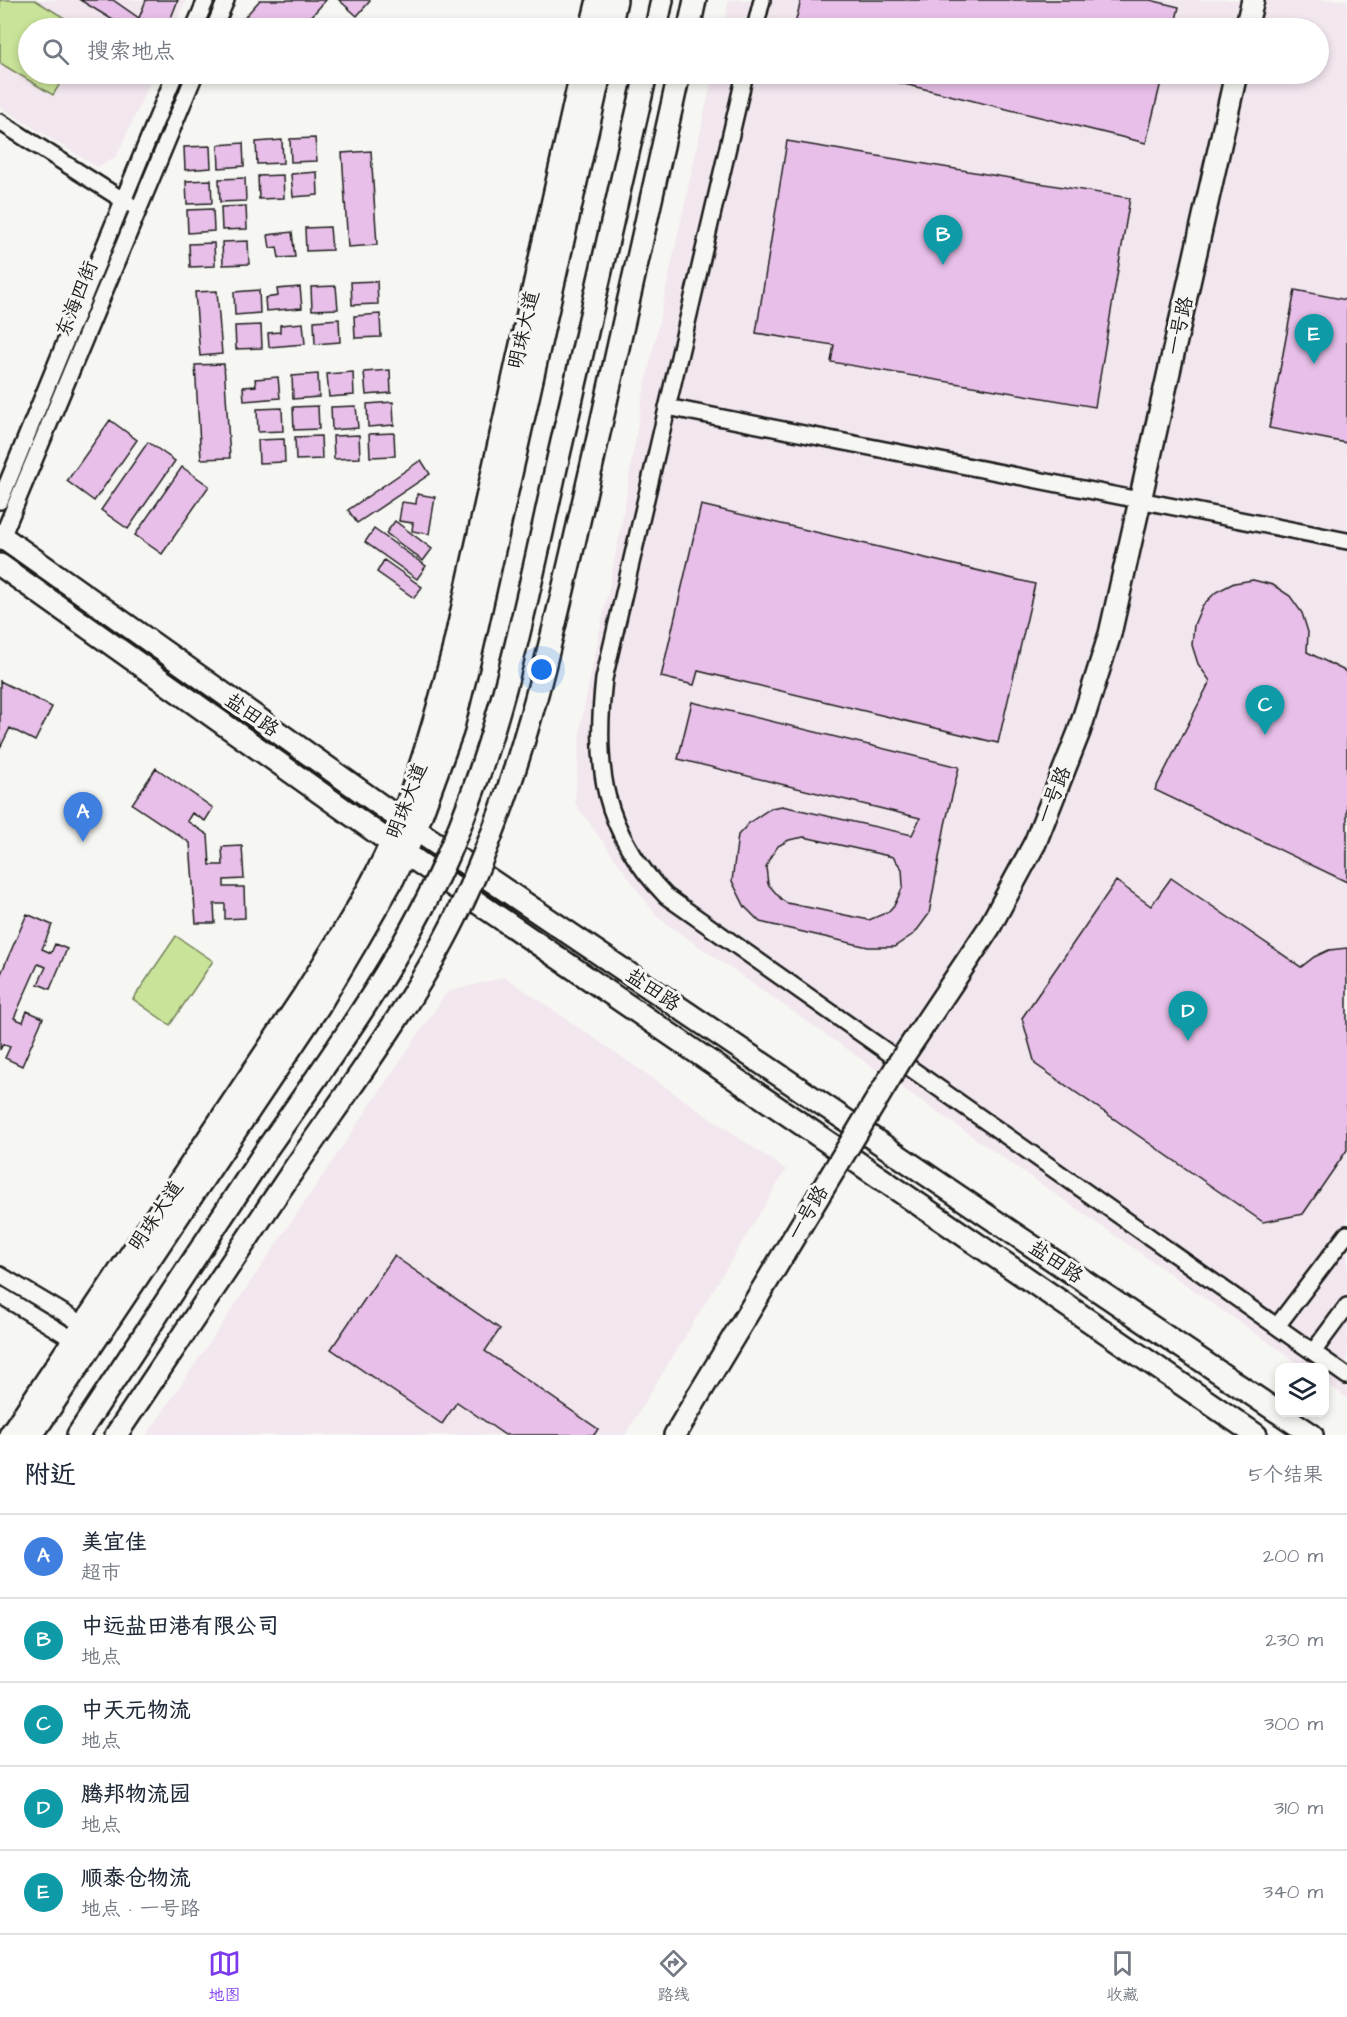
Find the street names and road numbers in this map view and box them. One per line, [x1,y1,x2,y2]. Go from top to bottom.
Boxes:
street label: 东海四街 [49,257,105,341]
street label: 明珠大道 [501,288,547,372]
street label: 一号路 [1160,293,1201,358]
street label: 盐田路 [219,686,285,744]
street label: 明珠大道 [380,759,434,843]
street label: 一号路 [1030,761,1079,828]
street label: 盐田路 [620,962,687,1019]
street label: 明珠大道 [122,1175,190,1257]
street label: 一号路 [781,1179,836,1246]
street label: 盐田路 [1023,1234,1090,1291]

